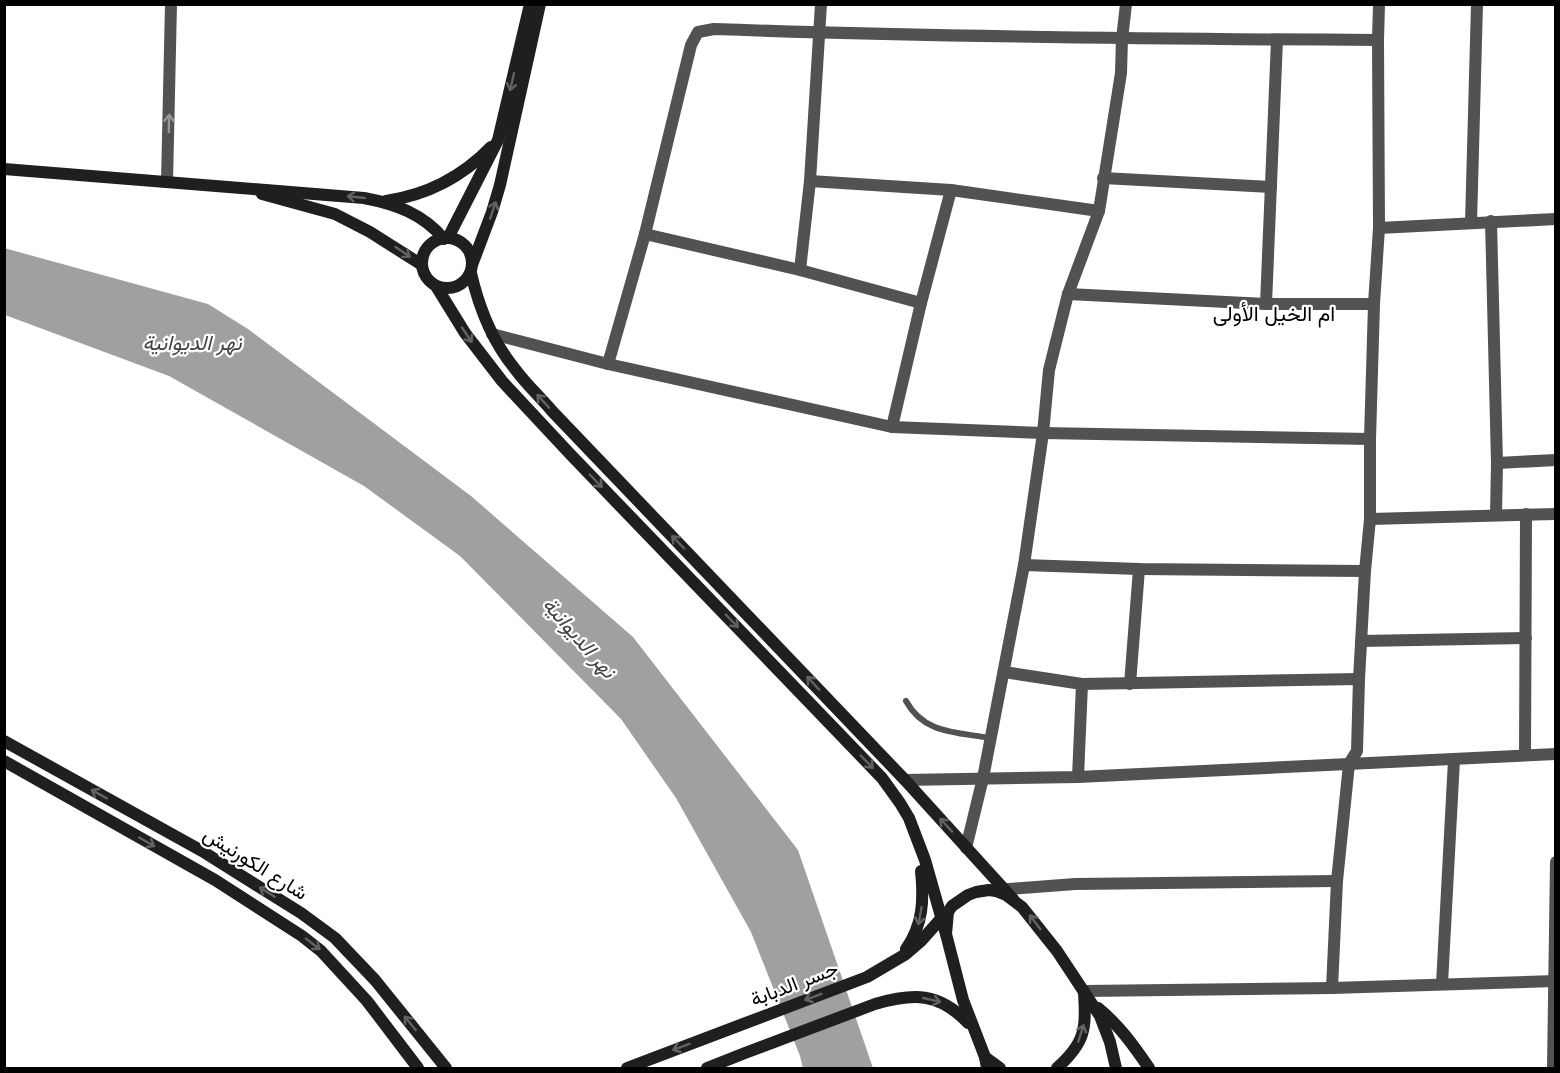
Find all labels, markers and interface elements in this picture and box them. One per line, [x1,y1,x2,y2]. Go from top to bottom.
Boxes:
one-way arrow [506,72,518,91]
one-way arrow [163,114,175,134]
one-way arrow [346,191,366,202]
one-way arrow [488,201,499,220]
one-way arrow [394,246,411,258]
district label: ام الخيل الأولى [1213,300,1335,328]
one-way arrow [461,326,473,343]
water label: نهر الديوانية [143,329,242,356]
one-way arrow [536,394,550,409]
one-way arrow [589,474,603,489]
one-way arrow [671,534,685,549]
water label: نهر الديوانية [537,591,623,684]
one-way arrow [724,614,739,629]
one-way arrow [805,675,820,690]
one-way arrow [860,754,874,769]
one-way arrow [91,788,108,800]
one-way arrow [939,818,953,833]
street label: شارع الكورنيش [198,821,313,907]
one-way arrow [138,836,155,848]
one-way arrow [259,885,276,897]
one-way arrow [914,906,925,926]
one-way arrow [1029,914,1041,930]
one-way arrow [304,938,320,951]
street label: جسر الدبابة [747,955,842,1012]
one-way arrow [804,992,822,1003]
one-way arrow [922,995,941,1006]
one-way arrow [403,1015,416,1031]
one-way arrow [1077,1025,1088,1043]
one-way arrow [672,1043,691,1054]

